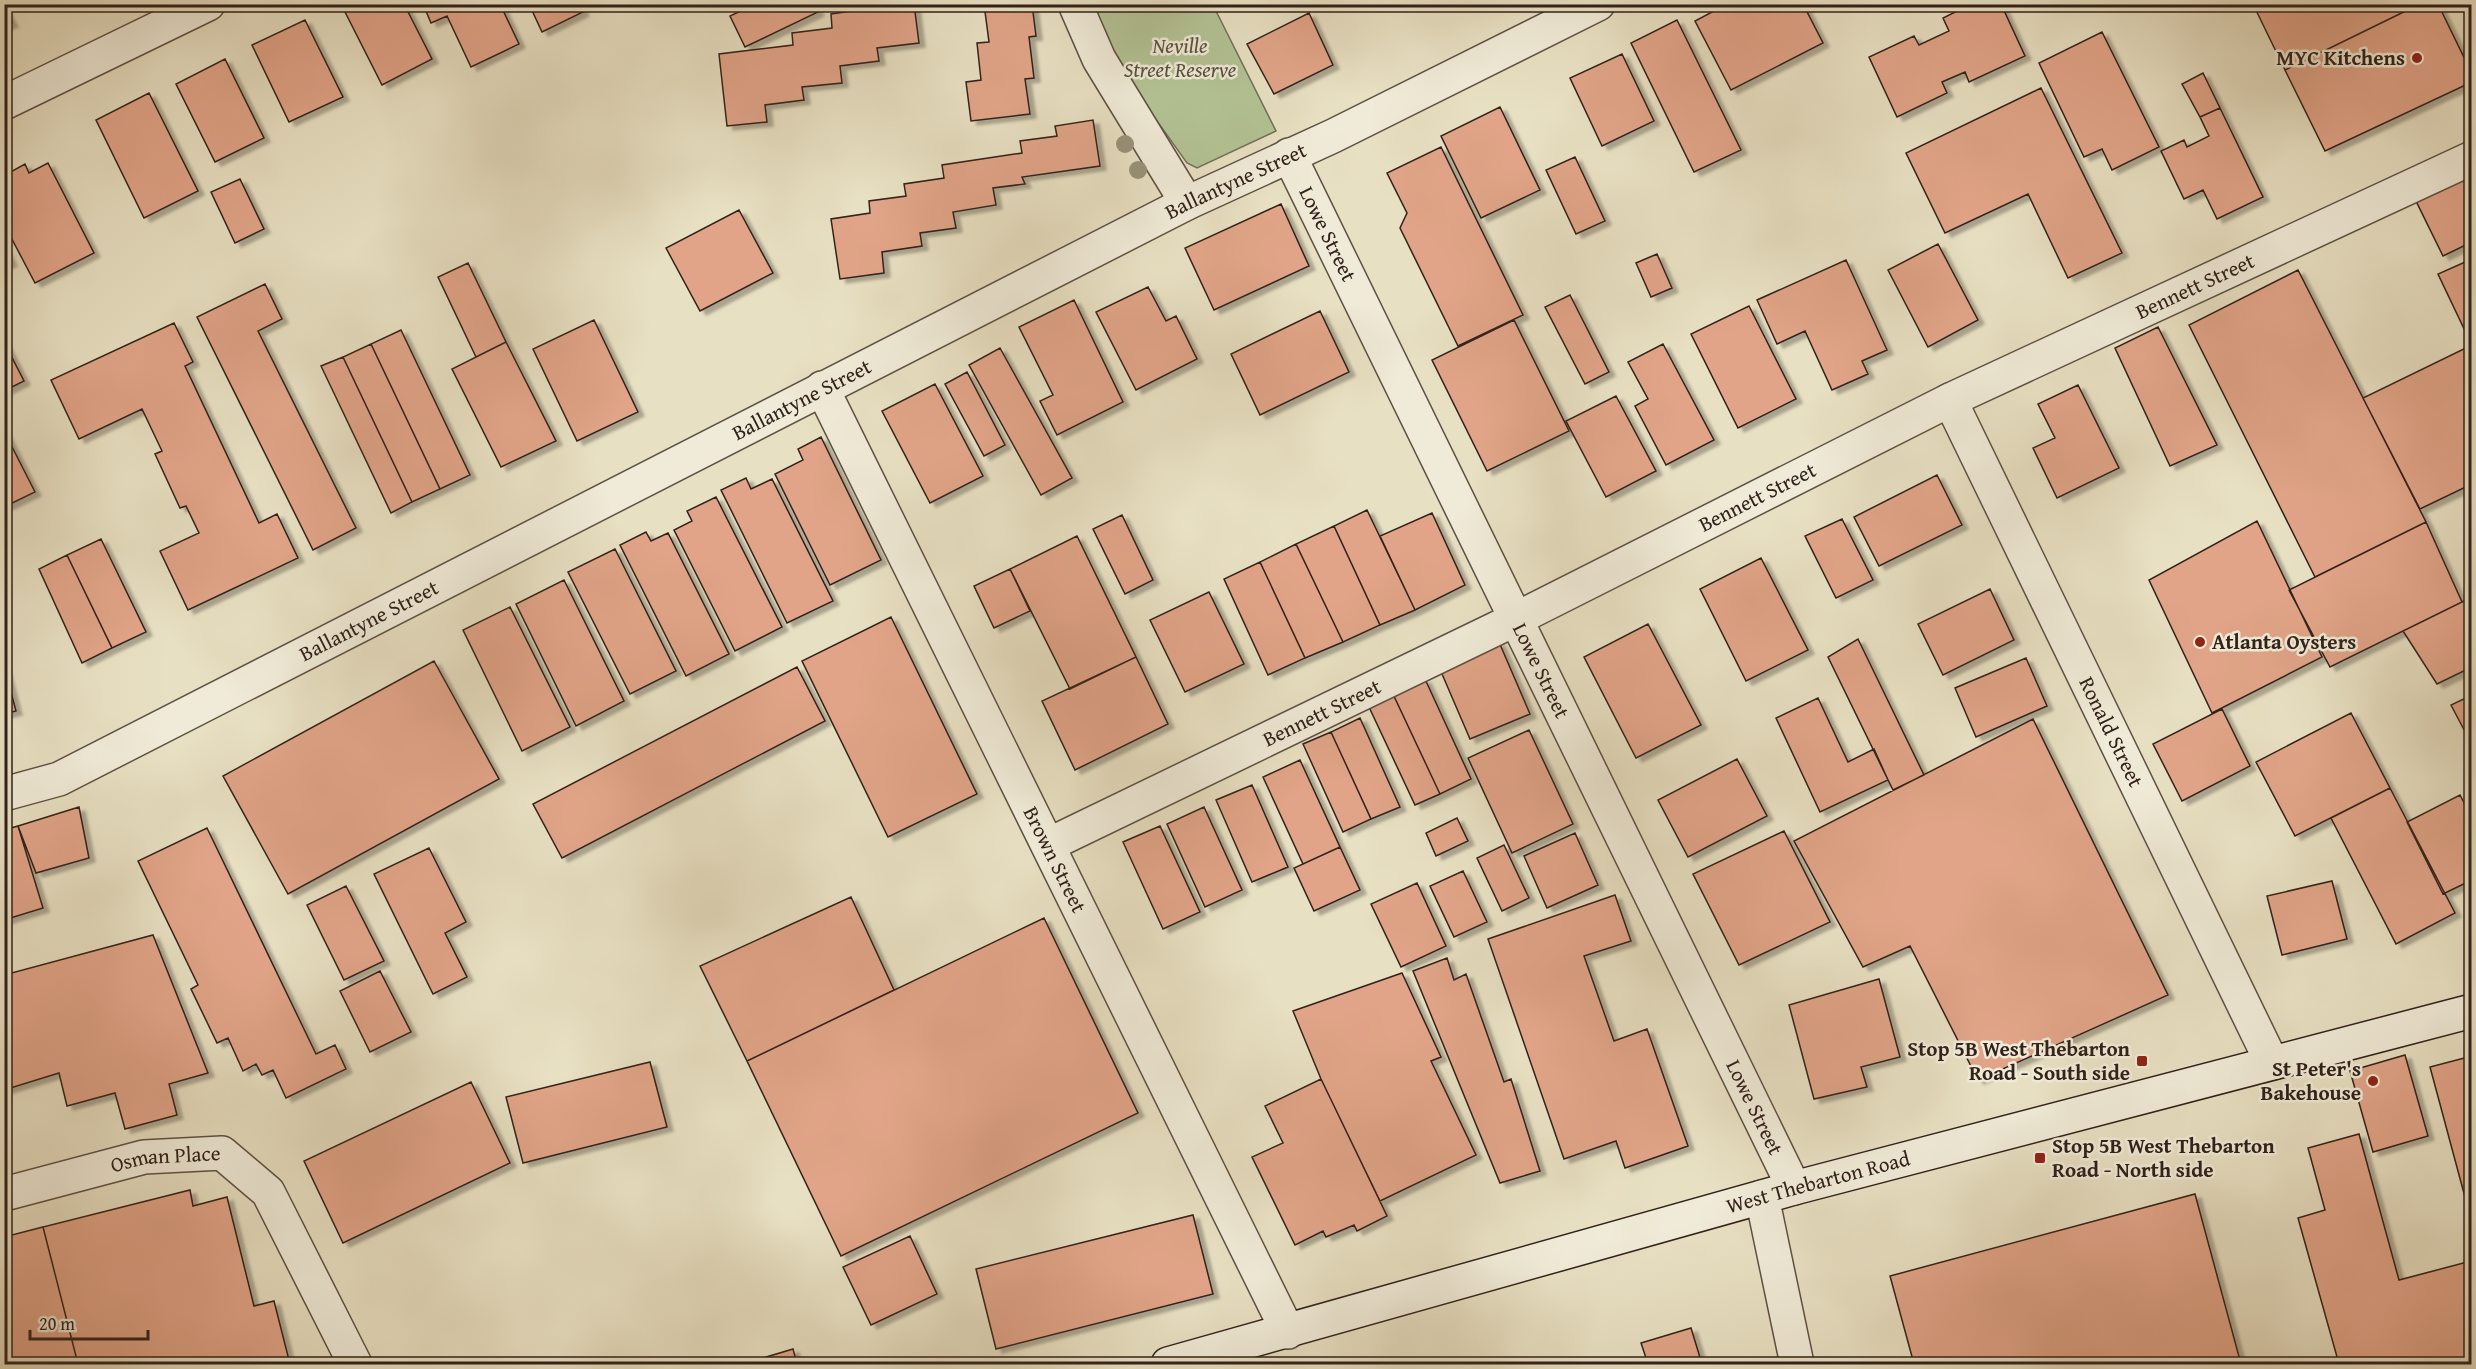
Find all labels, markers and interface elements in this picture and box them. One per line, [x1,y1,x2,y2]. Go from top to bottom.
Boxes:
park label: Neville Street Reserve [1124,30,1236,85]
place label: MYC Kitchens [2276,42,2405,73]
marker: MYC Kitchens [2410,51,2424,65]
street label: Ballantyne Street [1159,134,1312,227]
street label: Lowe Street [1292,181,1365,287]
street label: Bennett Street [2130,245,2260,327]
street label: Ballantyne Street [726,350,877,448]
street label: Bennett Street [1693,454,1822,539]
street label: Ballantyne Street [294,571,444,669]
street label: Lowe Street [1505,617,1578,724]
place label: Atlanta Oysters [2212,626,2356,657]
marker: Atlanta Oysters [2193,635,2207,649]
street label: Bennett Street [1257,670,1386,754]
street label: Ronald Street [2072,671,2152,793]
street label: Brown Street [1016,801,1095,918]
place label: Stop 5B West Thebarton Road - South side [1907,1033,2131,1088]
place label: St Peter's Bakehouse [2260,1053,2361,1108]
street label: Lowe Street [1718,1054,1792,1161]
marker: Stop 5B West Thebarton Road - South side [2135,1054,2149,1068]
marker: St Peter's Bakehouse [2366,1074,2380,1088]
place label: Stop 5B West Thebarton Road - North side [2052,1130,2275,1185]
street label: Osman Place [107,1137,221,1180]
street label: West Thebarton Road [1723,1142,1914,1221]
marker: Stop 5B West Thebarton Road - North side [2033,1151,2047,1165]
scale bar [30,1303,148,1341]
text: 20 m [39,1310,75,1337]

